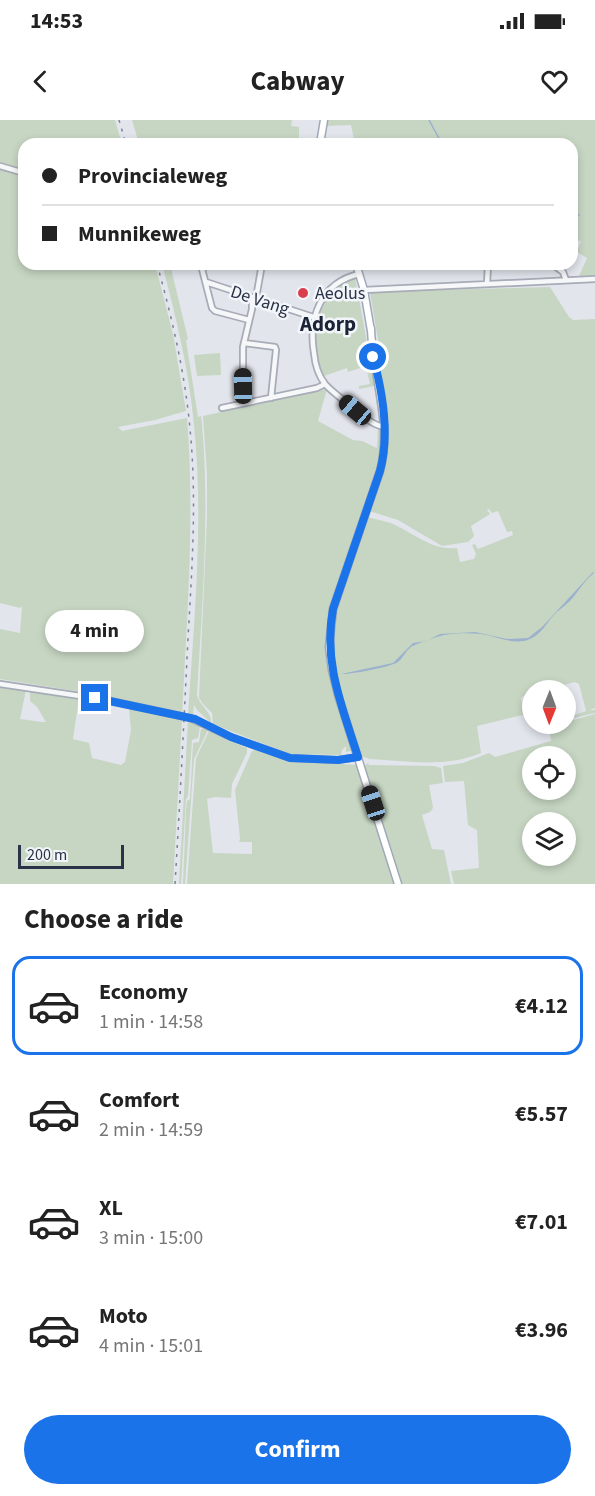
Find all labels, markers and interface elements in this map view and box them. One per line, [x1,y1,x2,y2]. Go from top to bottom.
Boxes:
text: 14:53 [30,5,83,37]
text: Cabway [250,62,345,101]
icon: back [24,65,57,98]
icon: heart [538,65,571,98]
text: Provincialeweg [78,160,227,192]
text: Munnikeweg [78,218,201,250]
street label: De Vang [227,279,292,322]
place label: Aeolus [315,281,365,306]
marker: Aeolus [296,286,310,300]
district label: Adorp [299,309,356,339]
route start [359,343,386,370]
car [234,368,252,404]
car [335,392,375,428]
callout: 4 min [46,611,144,653]
text: 4 min [70,617,119,645]
north arrow [522,680,576,734]
map controls [522,680,576,866]
route end [81,684,108,711]
button: locate [522,746,576,800]
car [359,783,387,823]
button: layers [522,812,576,866]
scale bar [18,842,124,870]
text: 200 m [27,844,67,866]
text: Choose a ride [24,900,184,939]
text: Economy [99,976,188,1008]
icon: car [27,979,81,1033]
text: €4.12 [515,990,568,1022]
text: 1 min · 14:58 [99,1008,203,1036]
text: Comfort [99,1084,180,1116]
icon: car [27,1087,81,1141]
text: €5.57 [515,1098,568,1130]
text: 2 min · 14:59 [99,1116,203,1144]
text: XL [99,1192,123,1224]
icon: car [27,1195,81,1249]
text: €7.01 [515,1206,568,1238]
text: 3 min · 15:00 [99,1224,203,1252]
text: Moto [99,1300,148,1332]
icon: car [27,1303,81,1357]
text: €3.96 [515,1314,568,1346]
text: 4 min · 15:01 [99,1332,203,1360]
button: Confirm [24,1415,571,1484]

